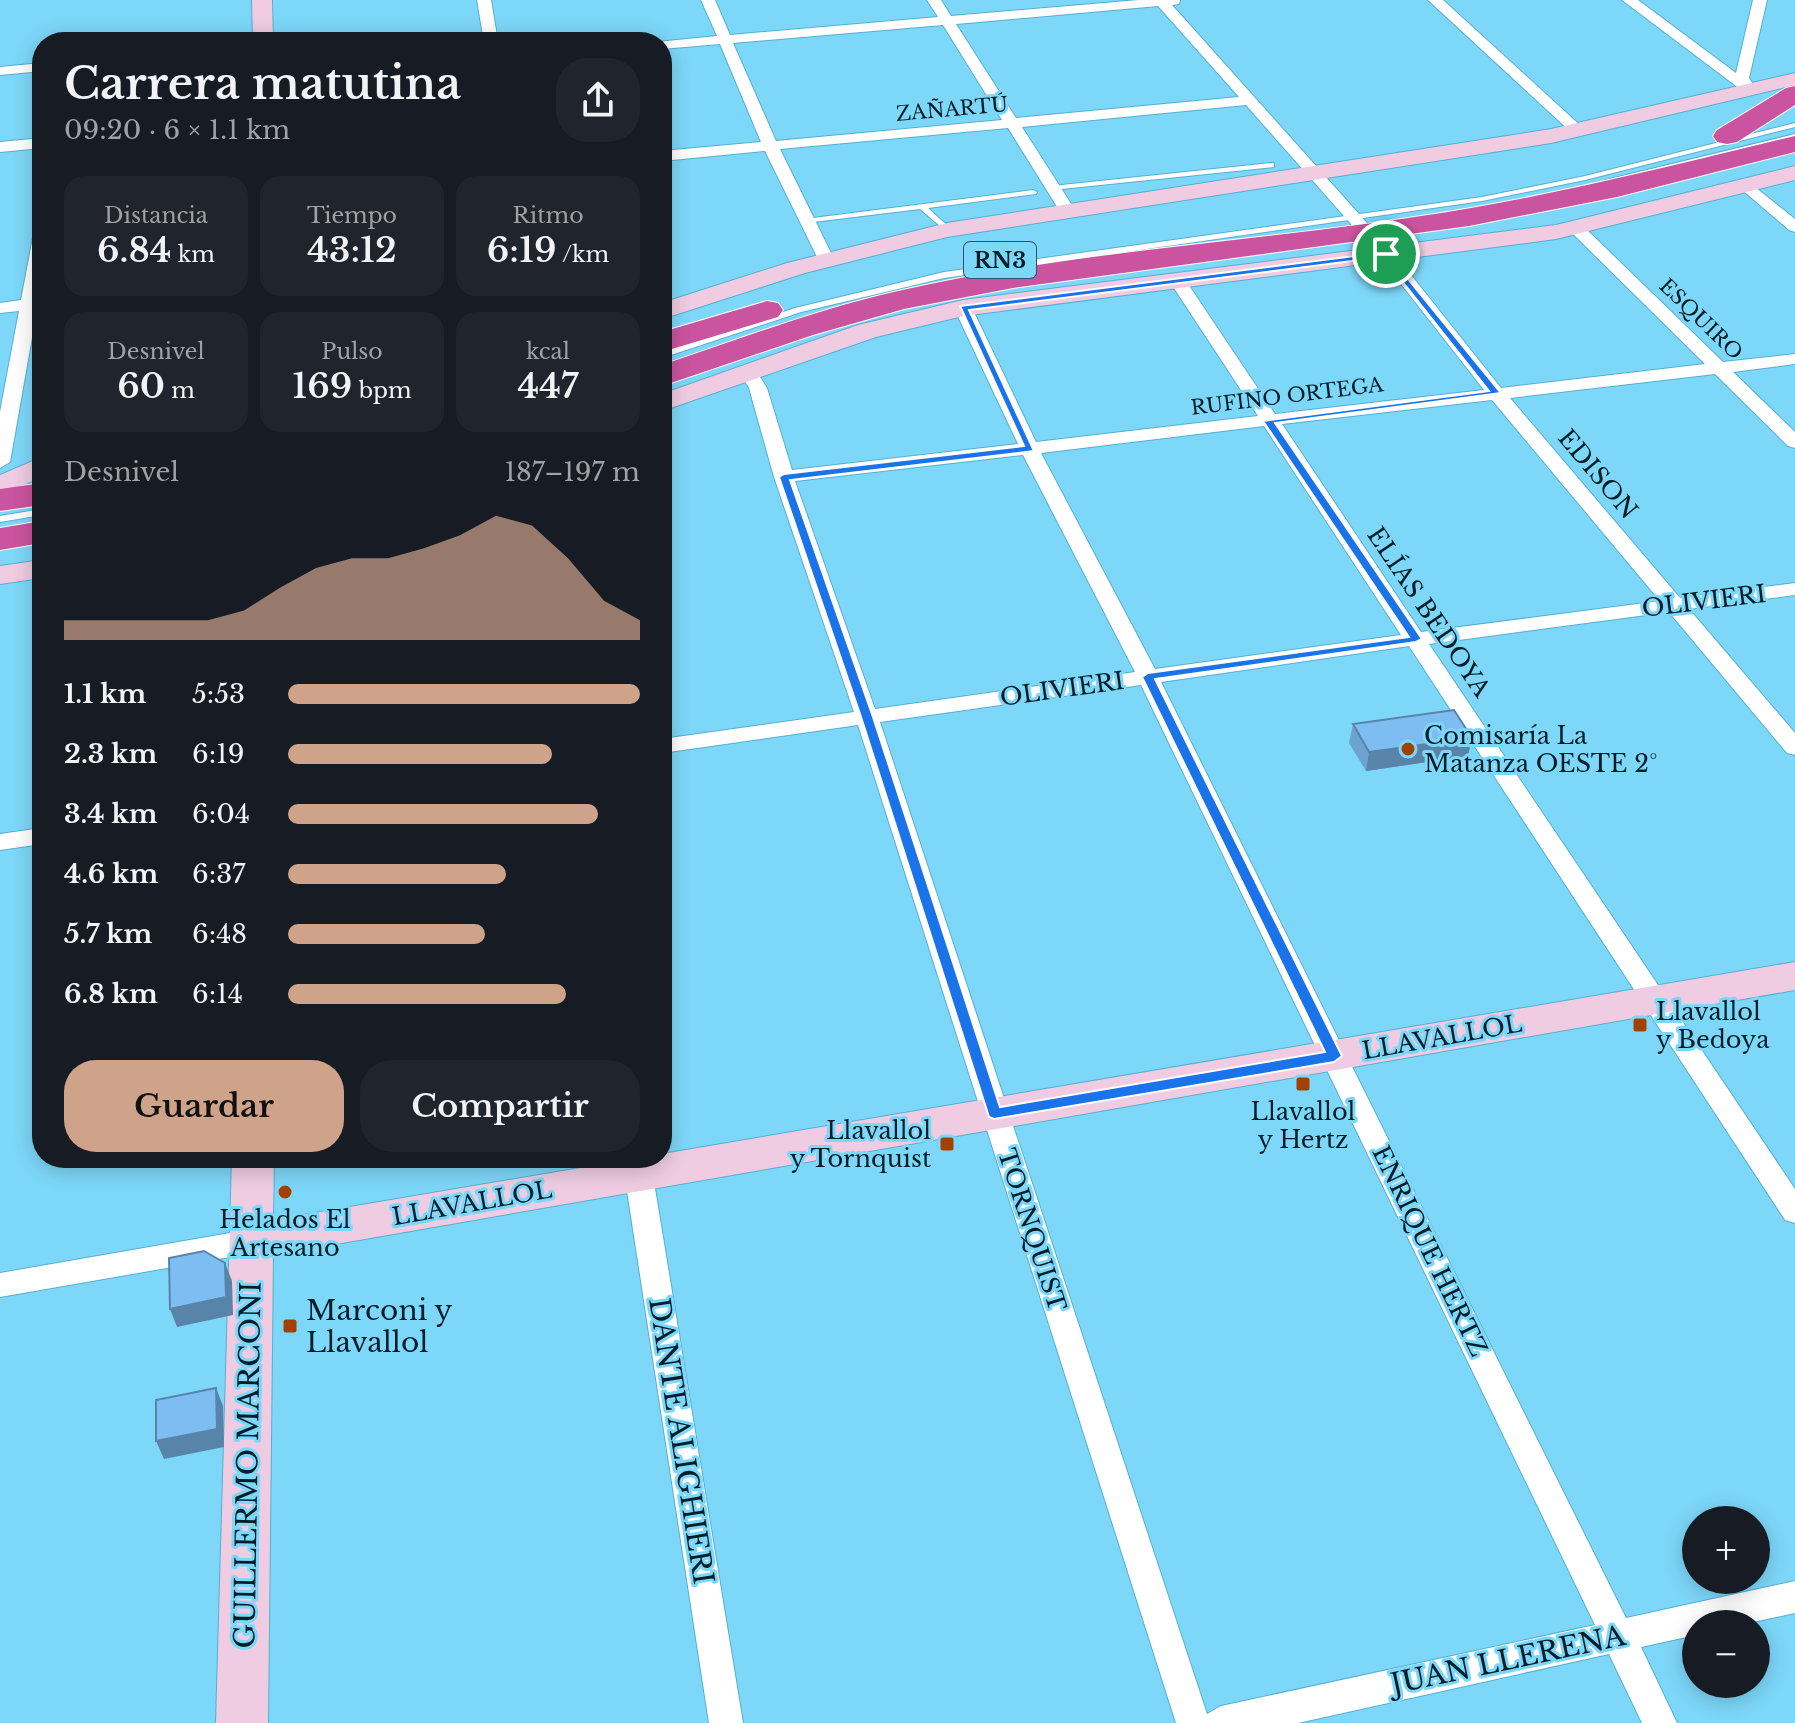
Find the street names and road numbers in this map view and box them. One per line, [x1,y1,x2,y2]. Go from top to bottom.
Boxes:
street label: ZAÑARTÚ [895,91,1009,126]
road number: RN3 [964,242,1036,278]
street label: ESQUIRO [1655,274,1747,364]
street label: RUFINO ORTEGA [1189,372,1385,420]
street label: EDISON [1552,423,1644,525]
street label: ELÍAS BEDOYA [1361,521,1497,703]
street label: OLIVIERI [1640,579,1768,623]
street label: OLIVIERI [998,666,1126,712]
street label: LLAVALLOL [1360,1009,1524,1065]
street label: ENRIQUE HERTZ [1366,1141,1494,1361]
street label: TORNQUIST [992,1145,1072,1315]
street label: LLAVALLOL [390,1175,554,1231]
street label: GUILLERMO MARCONI [227,1281,269,1649]
street label: DANTE ALIGHIERI [641,1295,721,1587]
street label: JUAN LLERENA [1384,1618,1629,1703]

